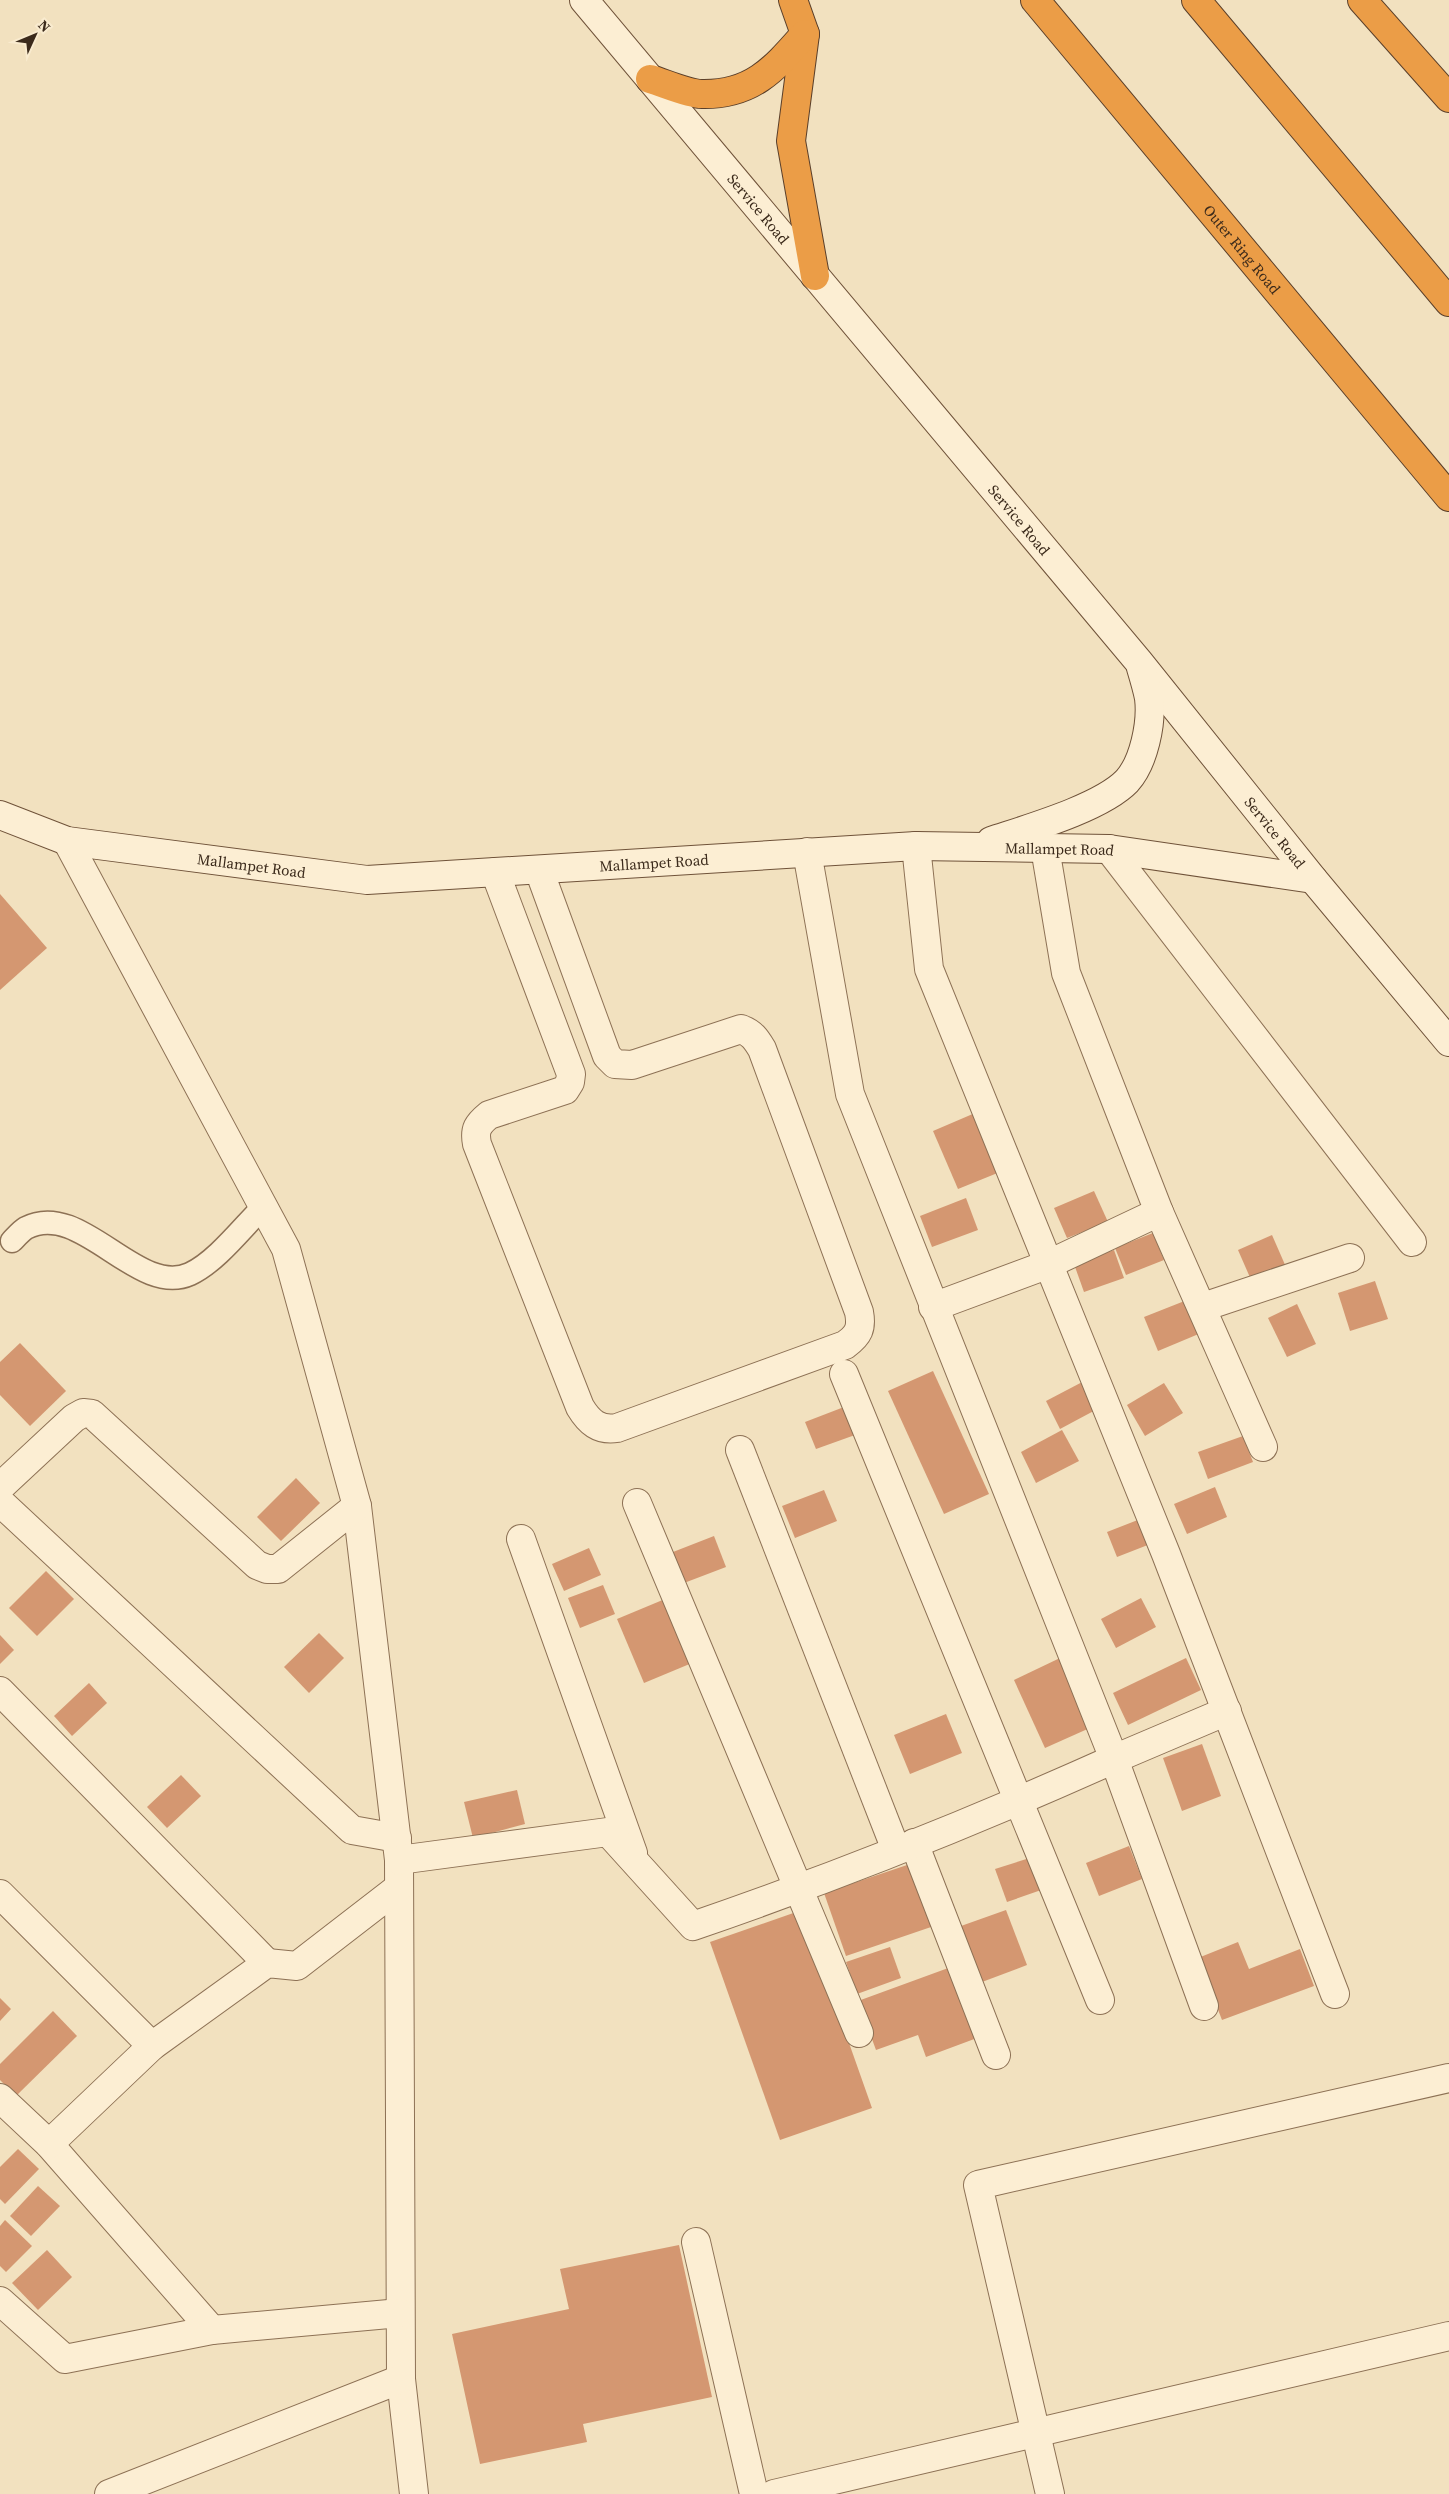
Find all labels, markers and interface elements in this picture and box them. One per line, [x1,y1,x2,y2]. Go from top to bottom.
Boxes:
north arrow [10,10,60,60]
text: N [34,15,55,37]
street label: Service Road [723,169,795,249]
street label: Outer Ring Road [1199,200,1286,298]
street label: Service Road [984,480,1056,560]
street label: Service Road [1240,792,1311,873]
street label: Mallampet Road [1005,837,1116,860]
street label: Mallampet Road [196,848,308,883]
street label: Mallampet Road [599,848,710,876]

